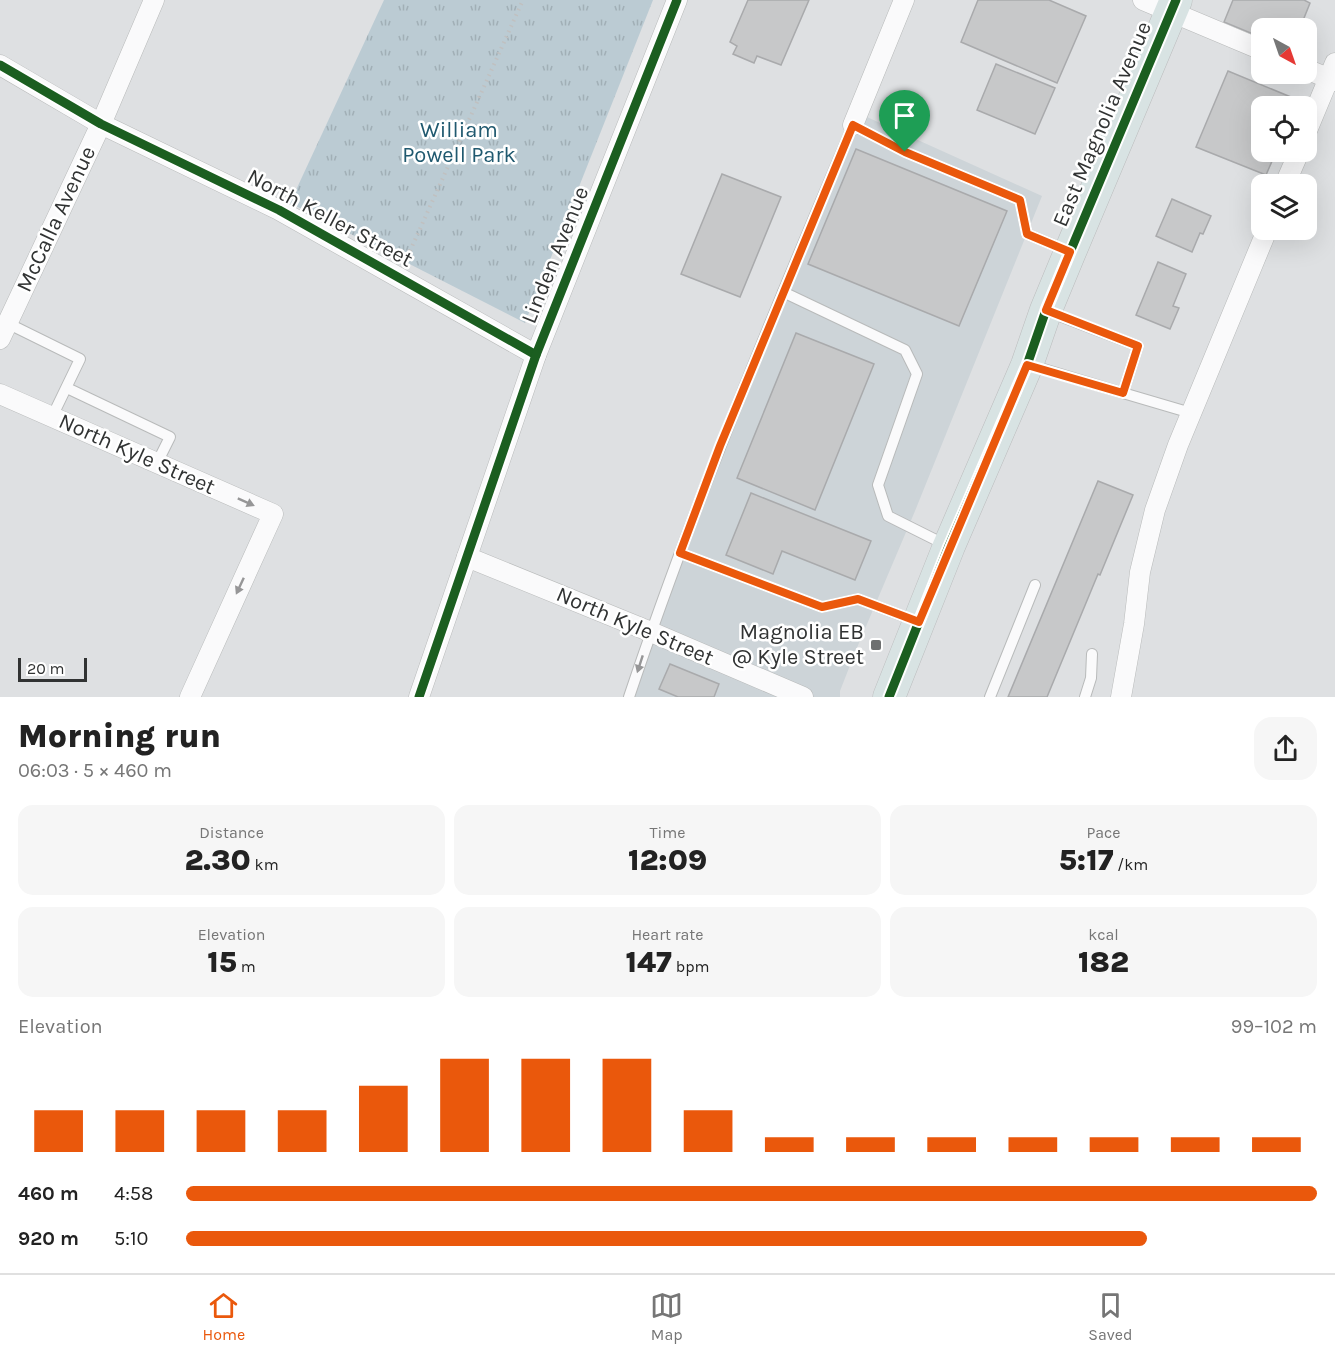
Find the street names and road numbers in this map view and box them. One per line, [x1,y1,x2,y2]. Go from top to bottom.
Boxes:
street label: East Magnolia Avenue [1047,17,1157,231]
street label: McCalla Avenue [11,142,101,296]
street label: North Keller Street [243,163,417,273]
street label: Linden Avenue [516,183,594,327]
street label: North Kyle Street [55,408,219,500]
street label: North Kyle Street [552,581,718,671]

